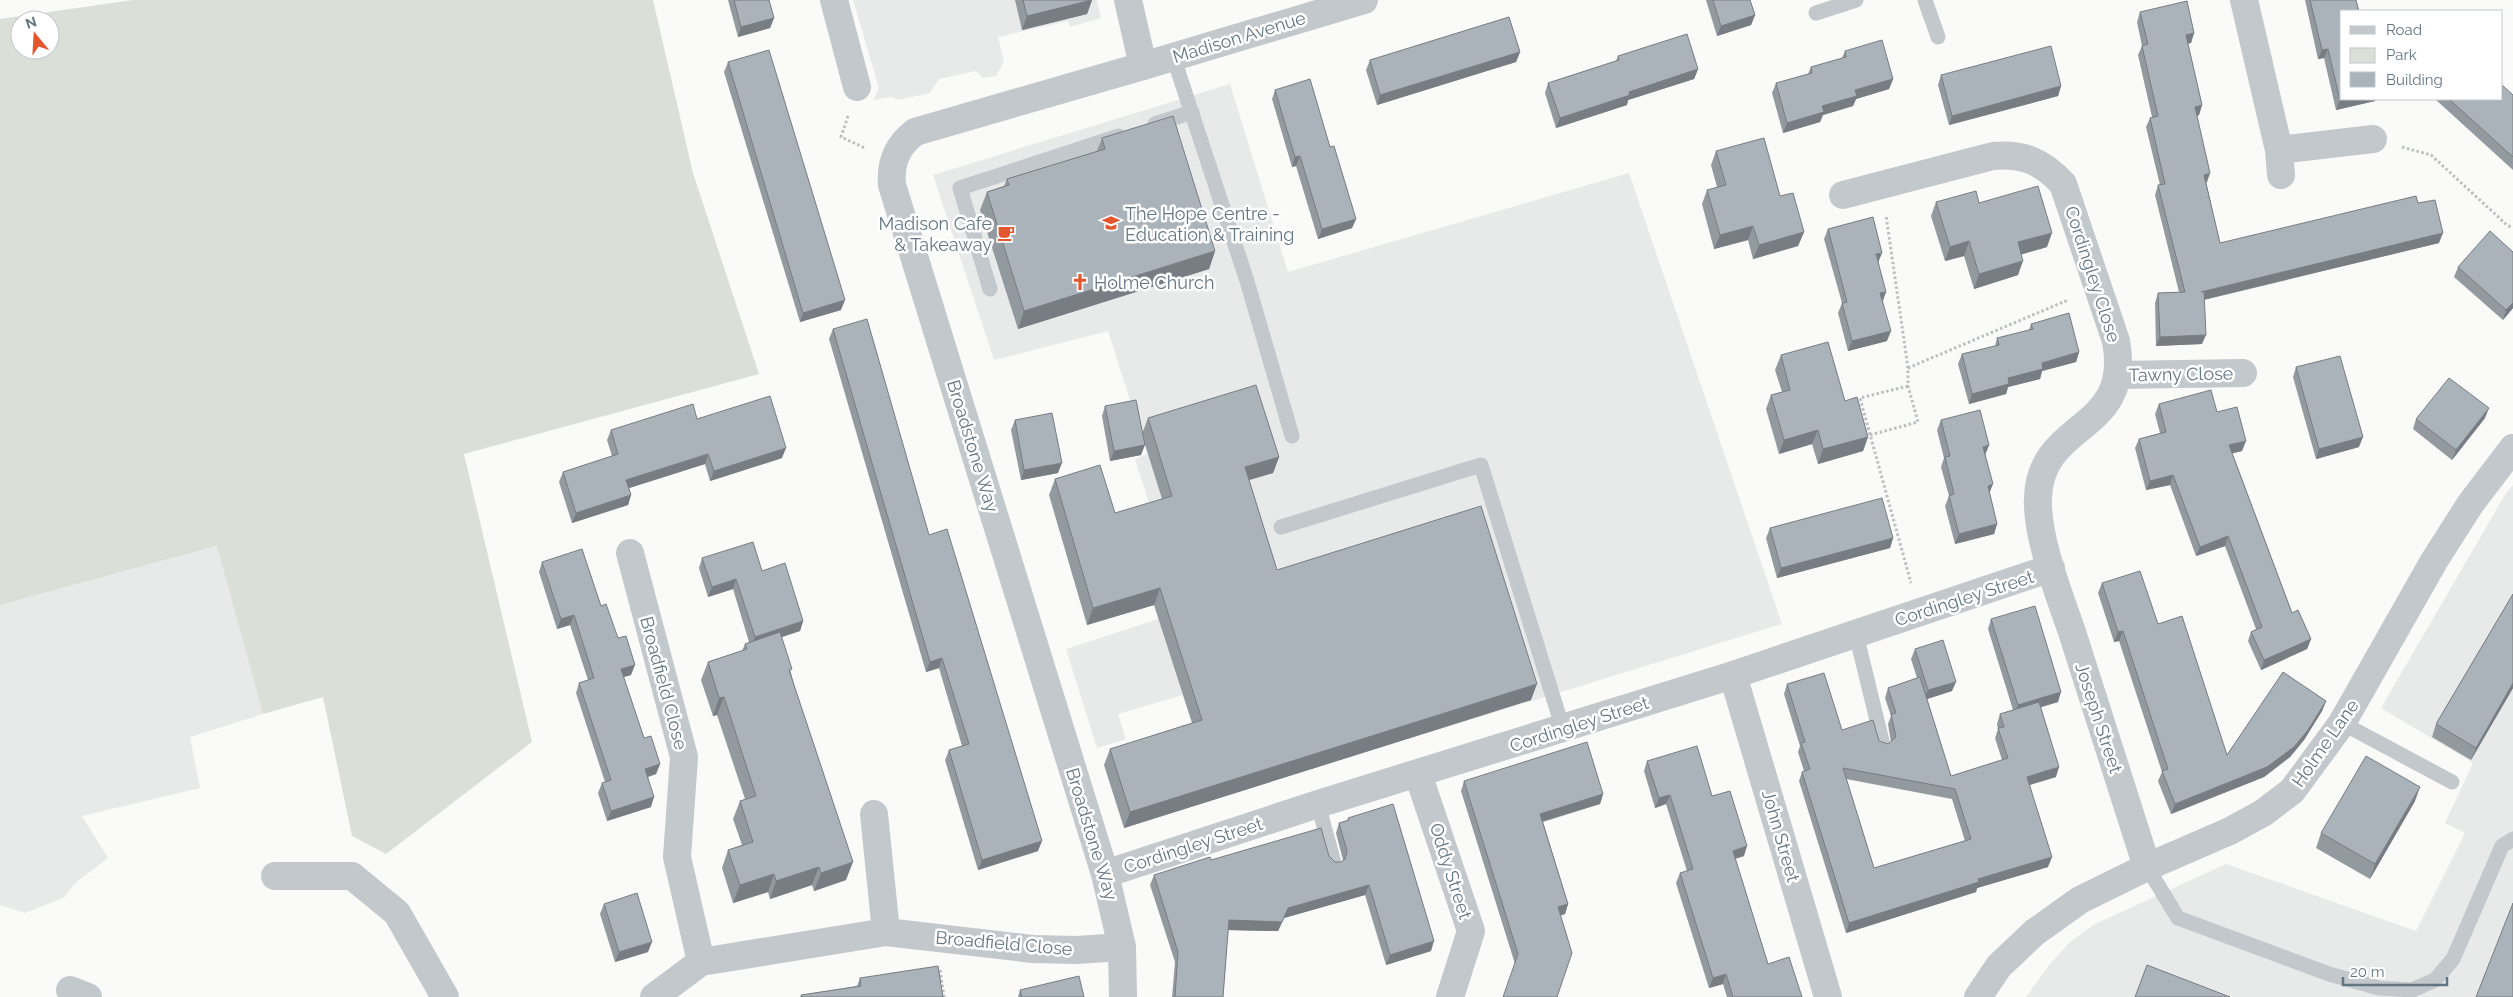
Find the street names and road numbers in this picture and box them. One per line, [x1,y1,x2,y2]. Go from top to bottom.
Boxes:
street label: Madison Avenue [1170,7,1308,67]
street label: Cordingley Close [2061,203,2125,345]
street label: Tawny Close [2129,363,2234,385]
street label: Broadstone Way [943,377,1003,515]
street label: Cordingley Street [1892,566,2036,630]
street label: Broadfield Close [636,614,692,752]
street label: Joseph Street [2071,660,2127,776]
street label: Cordingley Street [1507,692,1651,756]
street label: Holme Lane [2287,695,2363,791]
street label: Broadstone Way [1062,765,1122,903]
street label: John Street [1758,788,1804,884]
street label: Cordingley Street [1121,813,1265,877]
street label: Oddy Street [1426,820,1476,922]
street label: Broadfield Close [935,927,1074,959]

